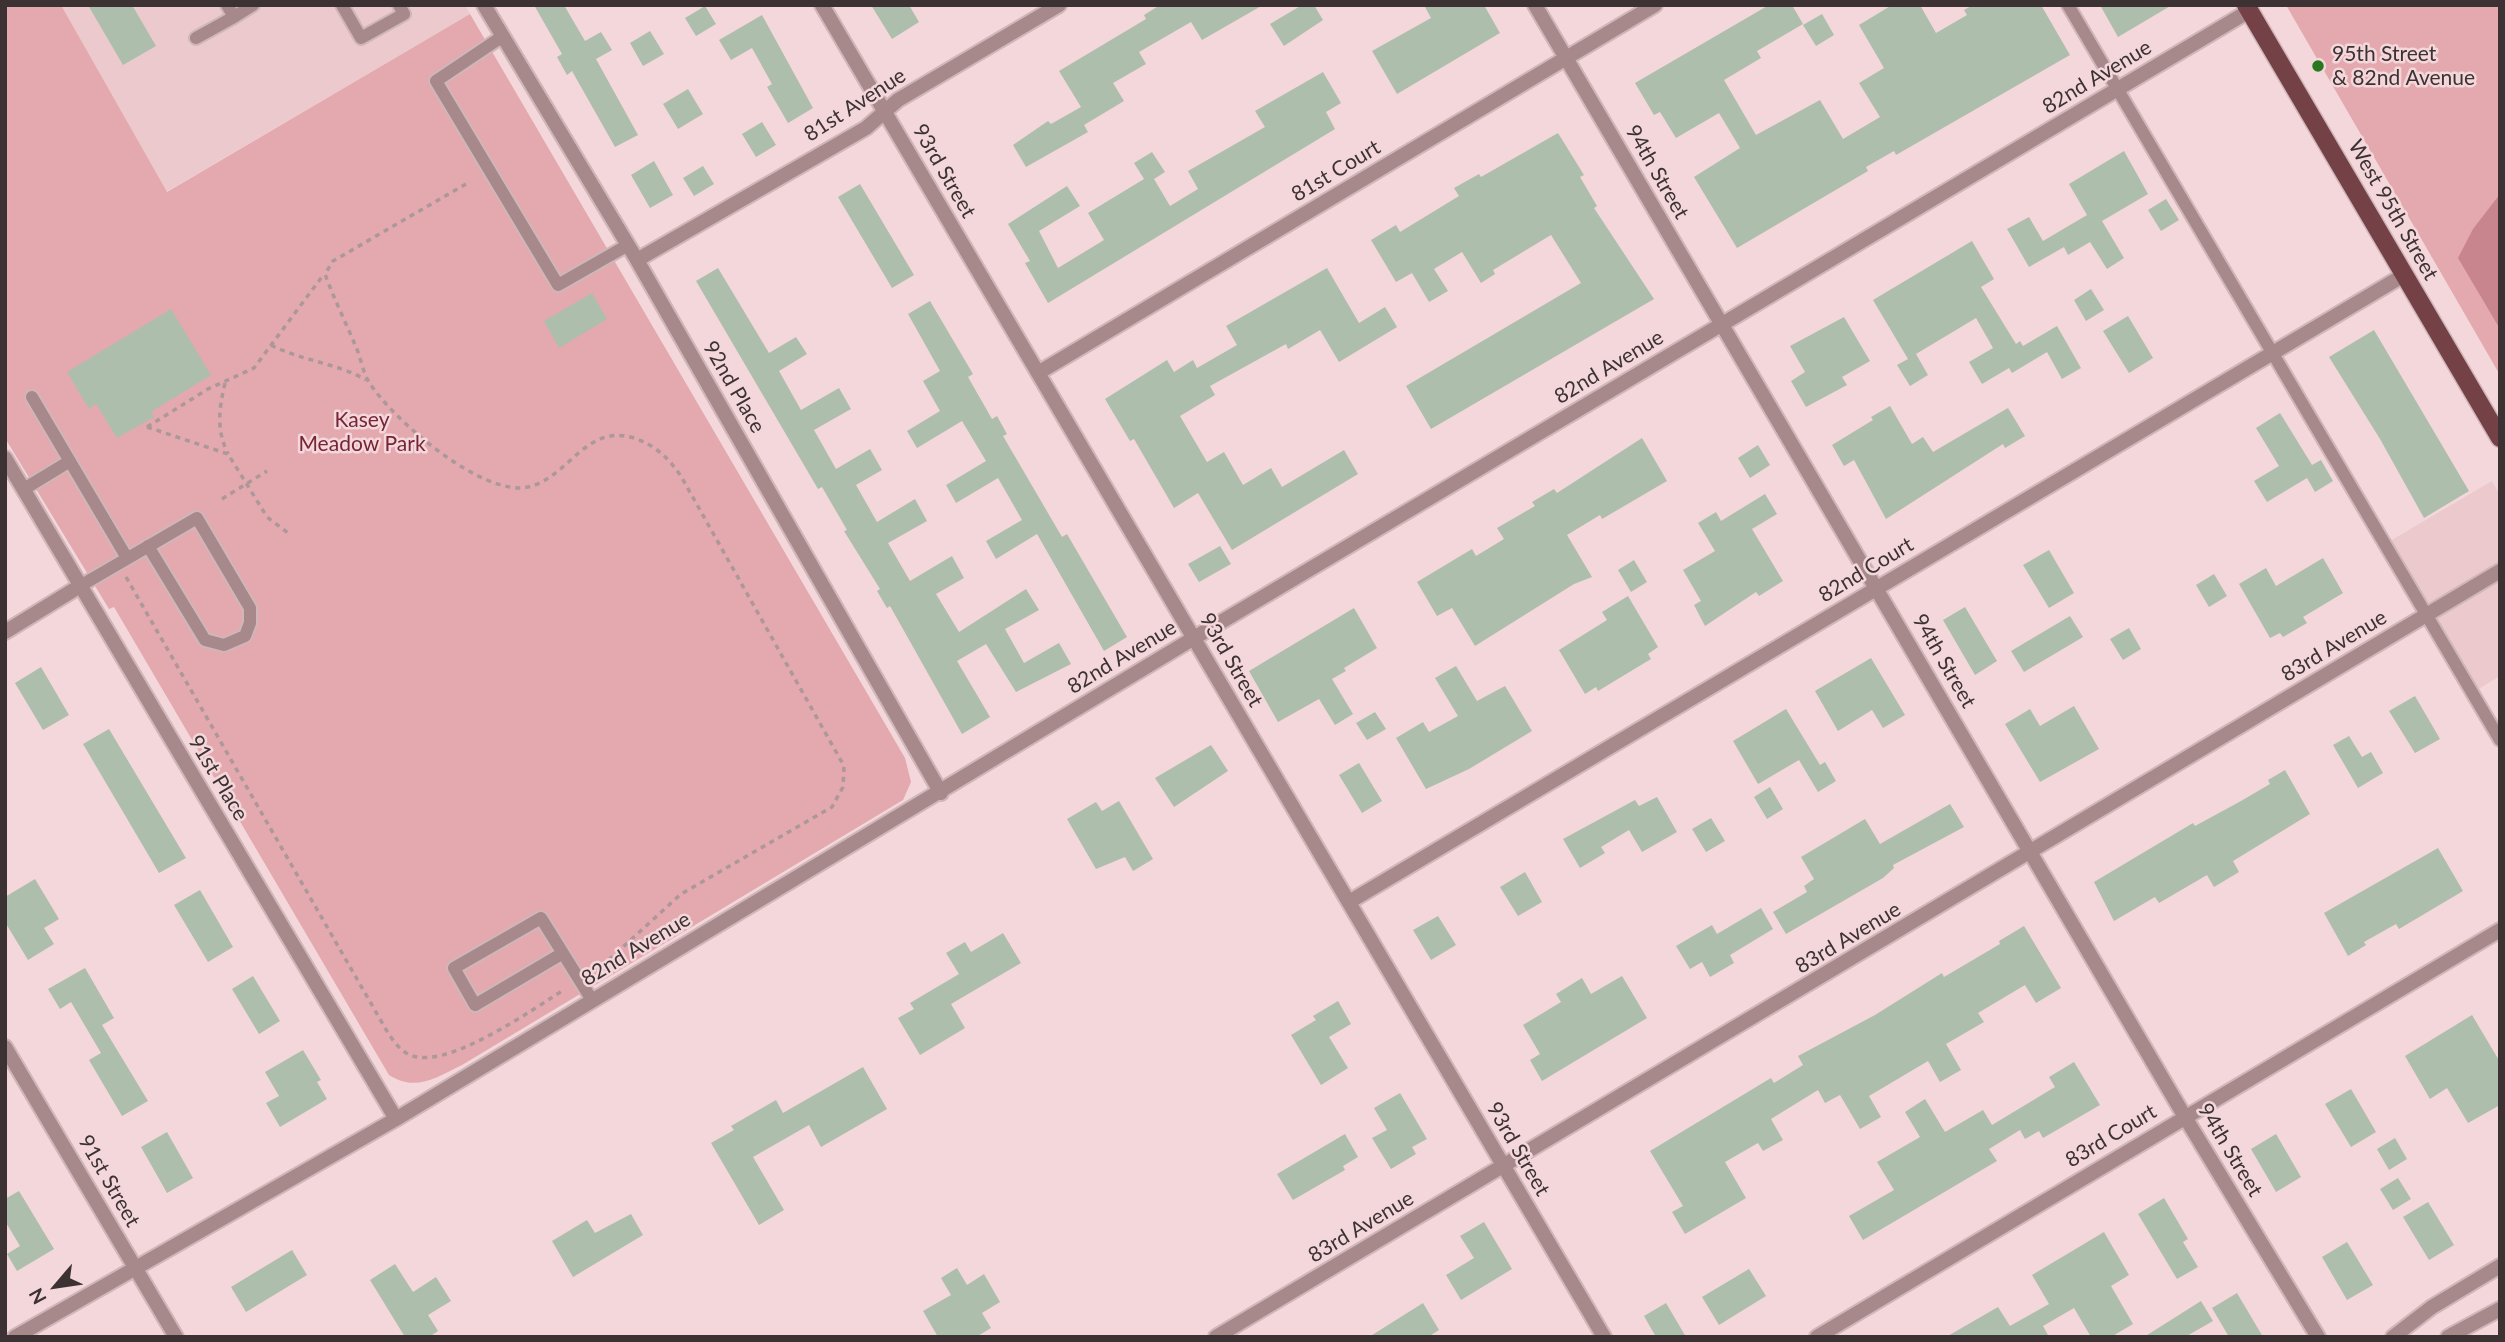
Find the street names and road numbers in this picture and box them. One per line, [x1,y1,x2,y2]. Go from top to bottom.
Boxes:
street label: 82nd Avenue [2038,35,2156,119]
street label: 81st Avenue [800,63,910,147]
street label: 93rd Street [907,120,981,222]
street label: 94th Street [1620,121,1694,223]
street label: 81st Court [1287,135,1385,207]
street label: West 95th Street [2343,135,2443,285]
street label: 82nd Avenue [1550,325,1668,409]
street label: 92nd Place [698,336,770,438]
street label: 82nd Court [1814,532,1918,608]
street label: 83rd Avenue [2277,605,2391,687]
street label: 93rd Street [1194,609,1268,711]
street label: 94th Street [1907,610,1981,712]
street label: 82nd Avenue [1063,615,1181,699]
street label: 91st Place [183,731,253,825]
street label: 83rd Avenue [1791,897,1905,979]
street label: 82nd Avenue [577,907,695,991]
street label: 93rd Street [1481,1098,1555,1200]
street label: 83rd Court [2061,1099,2161,1173]
street label: 94th Street [2192,1099,2268,1201]
street label: 91st Street [73,1131,145,1231]
street label: 83rd Avenue [1304,1186,1418,1268]

